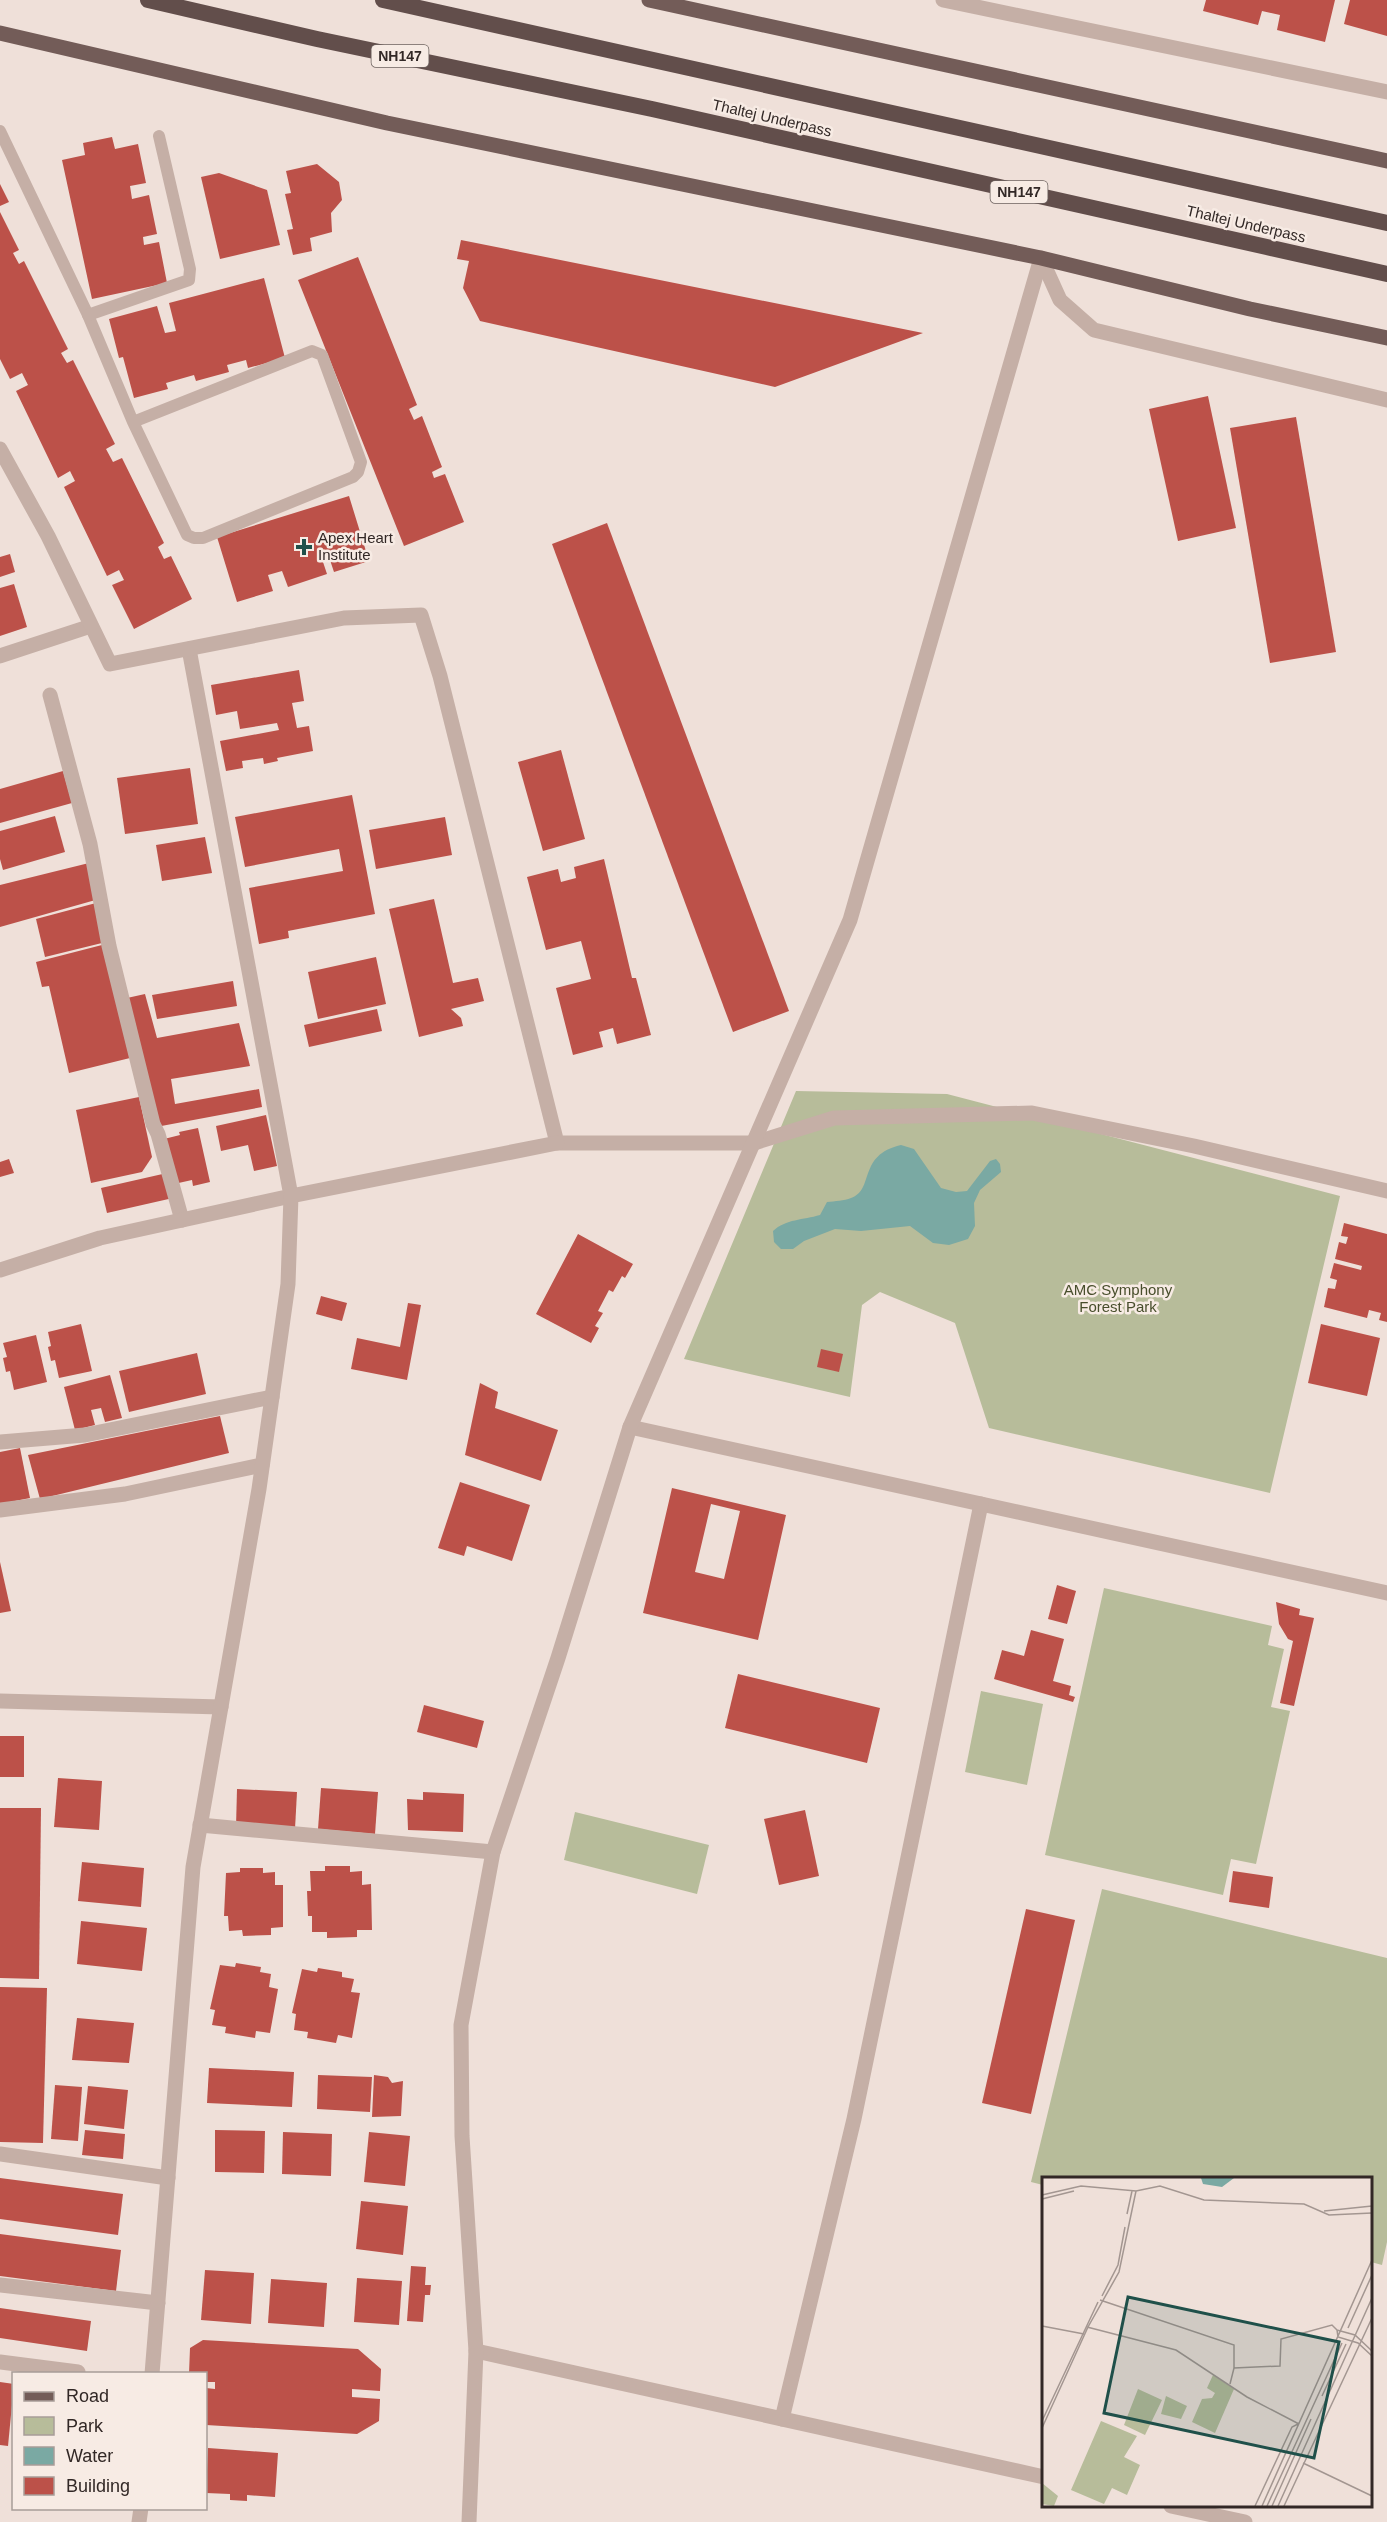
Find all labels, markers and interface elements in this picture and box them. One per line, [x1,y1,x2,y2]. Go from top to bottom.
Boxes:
road number: NH147 [372,45,428,67]
street label: Thaltej Underpass [711,96,833,139]
road number: NH147 [990,181,1048,203]
street label: Thaltej Underpass [1185,202,1307,245]
place label: Apex Heart Institute [318,529,394,563]
marker: Apex Heart Institute [295,538,313,556]
park label: AMC Symphony Forest Park [1064,1281,1173,1315]
inset map [1042,2177,1372,2507]
legend [12,2372,207,2510]
text: Road [66,2386,109,2406]
text: Park [66,2416,104,2436]
text: Water [66,2446,113,2466]
text: Building [66,2476,130,2496]

